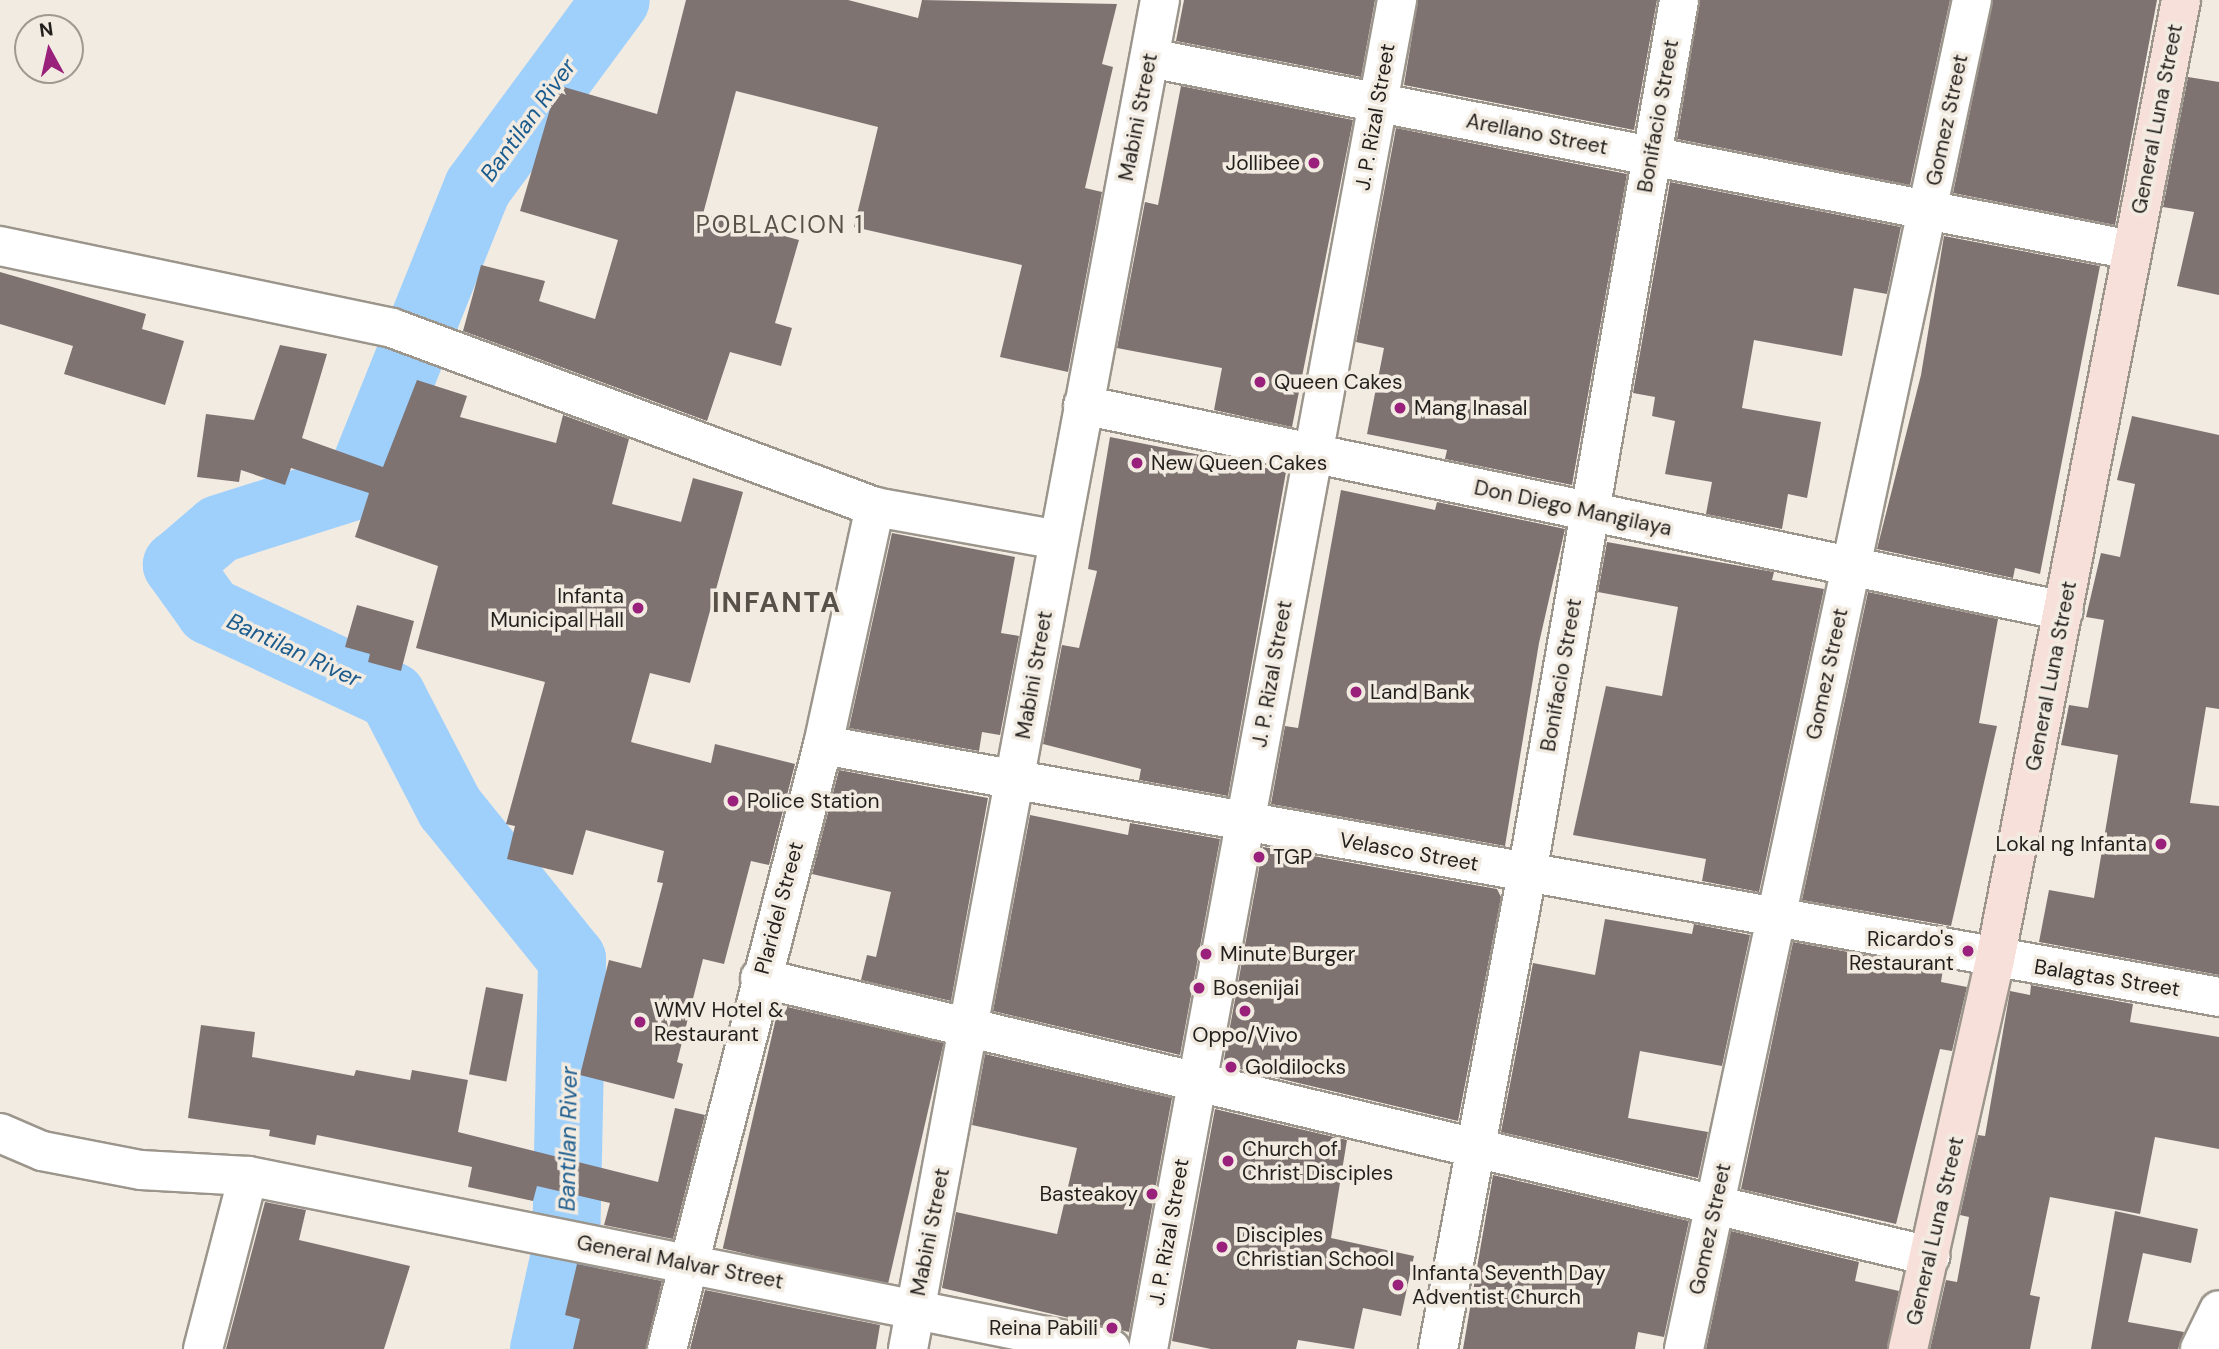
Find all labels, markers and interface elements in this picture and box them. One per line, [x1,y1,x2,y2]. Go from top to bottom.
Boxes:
north arrow [14,14,84,84]
text: N [38,16,55,43]
street label: General Luna Street [2126,22,2188,216]
street label: Bonifacio Street [1632,38,1684,194]
street label: J. P. Rizal Street [1350,42,1400,192]
street label: Mabini Street [1113,51,1163,183]
street label: Gomez Street [1921,52,1973,188]
water label: Bantilan River [474,53,582,187]
street label: Arellano Street [1464,108,1610,160]
place label: Jollibee [1226,150,1300,176]
marker: Jollibee [1306,155,1322,171]
district label: POBLACION 1 [697,211,863,239]
place label: Queen Cakes [1274,369,1403,395]
marker: Queen Cakes [1252,374,1268,390]
place label: Mang Inasal [1414,395,1527,421]
marker: Mang Inasal [1392,400,1408,416]
place label: New Queen Cakes [1151,450,1327,476]
marker: New Queen Cakes [1129,455,1145,471]
street label: Don Diego Mangilaya [1472,475,1674,541]
street label: General Luna Street [2020,579,2082,773]
place label: Infanta Municipal Hall [490,583,624,633]
district label: INFANTA [713,586,841,620]
street label: Bonifacio Street [1535,597,1587,753]
street label: J. P. Rizal Street [1247,599,1297,749]
marker: Infanta Municipal Hall [630,600,646,616]
street label: Gomez Street [1801,606,1853,742]
water label: Bantilan River [223,607,365,693]
street label: Mabini Street [1010,609,1058,741]
place label: Land Bank [1370,679,1470,705]
marker: Land Bank [1348,684,1364,700]
place label: Police Station [747,788,880,814]
marker: Police Station [725,793,741,809]
street label: Velasco Street [1337,827,1481,877]
place label: Lokal ng Infanta [1996,831,2147,857]
marker: Lokal ng Infanta [2153,836,2169,852]
street label: Plaridel Street [749,839,809,977]
place label: TGP [1273,844,1312,870]
marker: TGP [1251,849,1267,865]
place label: Ricardo's Restaurant [1849,926,1954,976]
place label: Minute Burger [1220,941,1355,967]
marker: Ricardo's Restaurant [1960,943,1976,959]
marker: Minute Burger [1198,946,1214,962]
street label: Balagtas Street [2032,954,2182,1002]
place label: Bosenijai [1213,975,1299,1001]
marker: Bosenijai [1191,980,1207,996]
place label: WMV Hotel & Restaurant [654,997,784,1047]
marker: Oppo/Vivo [1237,1003,1253,1019]
marker: WMV Hotel & Restaurant [632,1014,648,1030]
place label: Oppo/Vivo [1192,1022,1298,1048]
place label: Goldilocks [1245,1054,1346,1080]
marker: Goldilocks [1223,1059,1239,1075]
water label: Bantilan River [553,1066,583,1212]
street label: General Luna Street [1901,1134,1969,1328]
place label: Church of Christ Disciples [1242,1136,1393,1186]
marker: Church of Christ Disciples [1220,1153,1236,1169]
street label: J. P. Rizal Street [1144,1157,1194,1307]
street label: Gomez Street [1684,1161,1736,1297]
street label: Mabini Street [905,1166,955,1298]
place label: Basteakoy [1039,1181,1138,1207]
marker: Basteakoy [1144,1186,1160,1202]
place label: Disciples Christian School [1236,1222,1394,1272]
street label: General Malvar Street [575,1230,785,1294]
marker: Disciples Christian School [1214,1239,1230,1255]
place label: Infanta Seventh Day Adventist Church [1412,1260,1606,1310]
marker: Infanta Seventh Day Adventist Church [1390,1277,1406,1293]
place label: Reina Pabili [989,1315,1098,1341]
marker: Reina Pabili [1104,1320,1120,1336]

